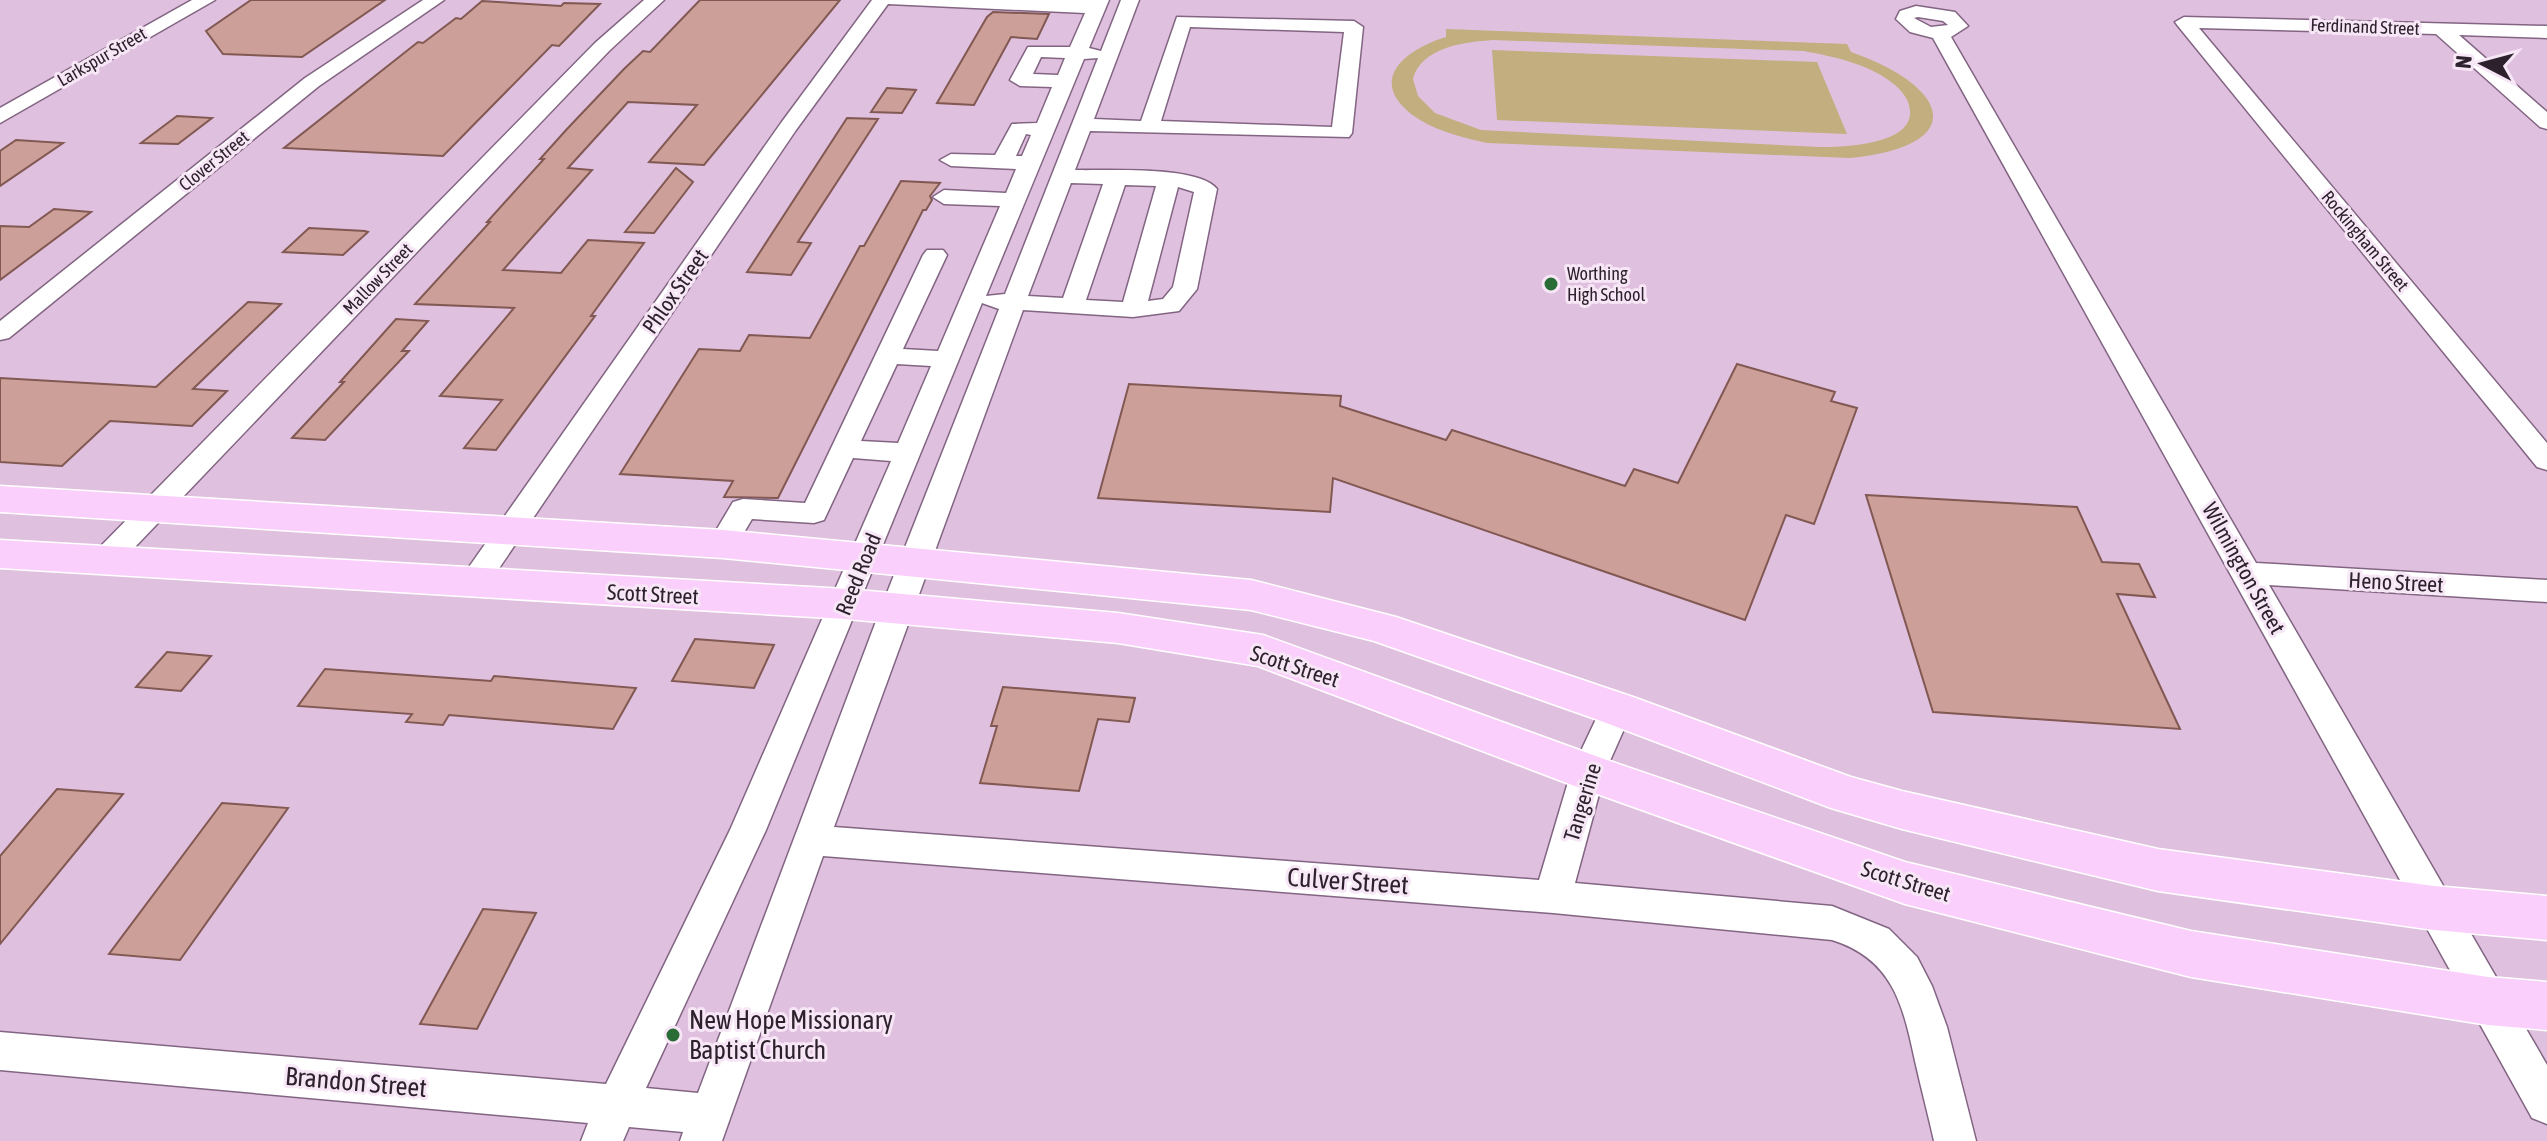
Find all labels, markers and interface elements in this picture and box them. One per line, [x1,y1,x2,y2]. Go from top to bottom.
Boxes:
street label: Ferdinand Street [2310,14,2420,39]
street label: Larkspur Street [53,23,150,91]
north arrow [2443,24,2523,104]
text: N [2450,54,2477,70]
street label: Clover Street [175,126,253,195]
street label: Rockingham Street [2317,186,2413,295]
street label: Mallow Street [339,239,417,319]
street label: Phlox Street [636,244,714,338]
place label: Worthing High School [1567,263,1645,305]
marker: Worthing High School [1542,275,1560,293]
street label: Wilmington Street [2197,498,2291,638]
street label: Reed Road [830,529,886,619]
street label: Heno Street [2348,567,2444,597]
street label: Scott Street [607,579,699,609]
street label: Scott Street [1247,639,1343,693]
street label: Tangerine [1558,760,1606,844]
street label: Scott Street [1858,855,1954,907]
street label: Culver Street [1286,862,1410,900]
place label: New Hope Missionary Baptist Church [689,1005,893,1065]
marker: New Hope Missionary Baptist Church [664,1026,682,1044]
street label: Brandon Street [284,1061,428,1103]

